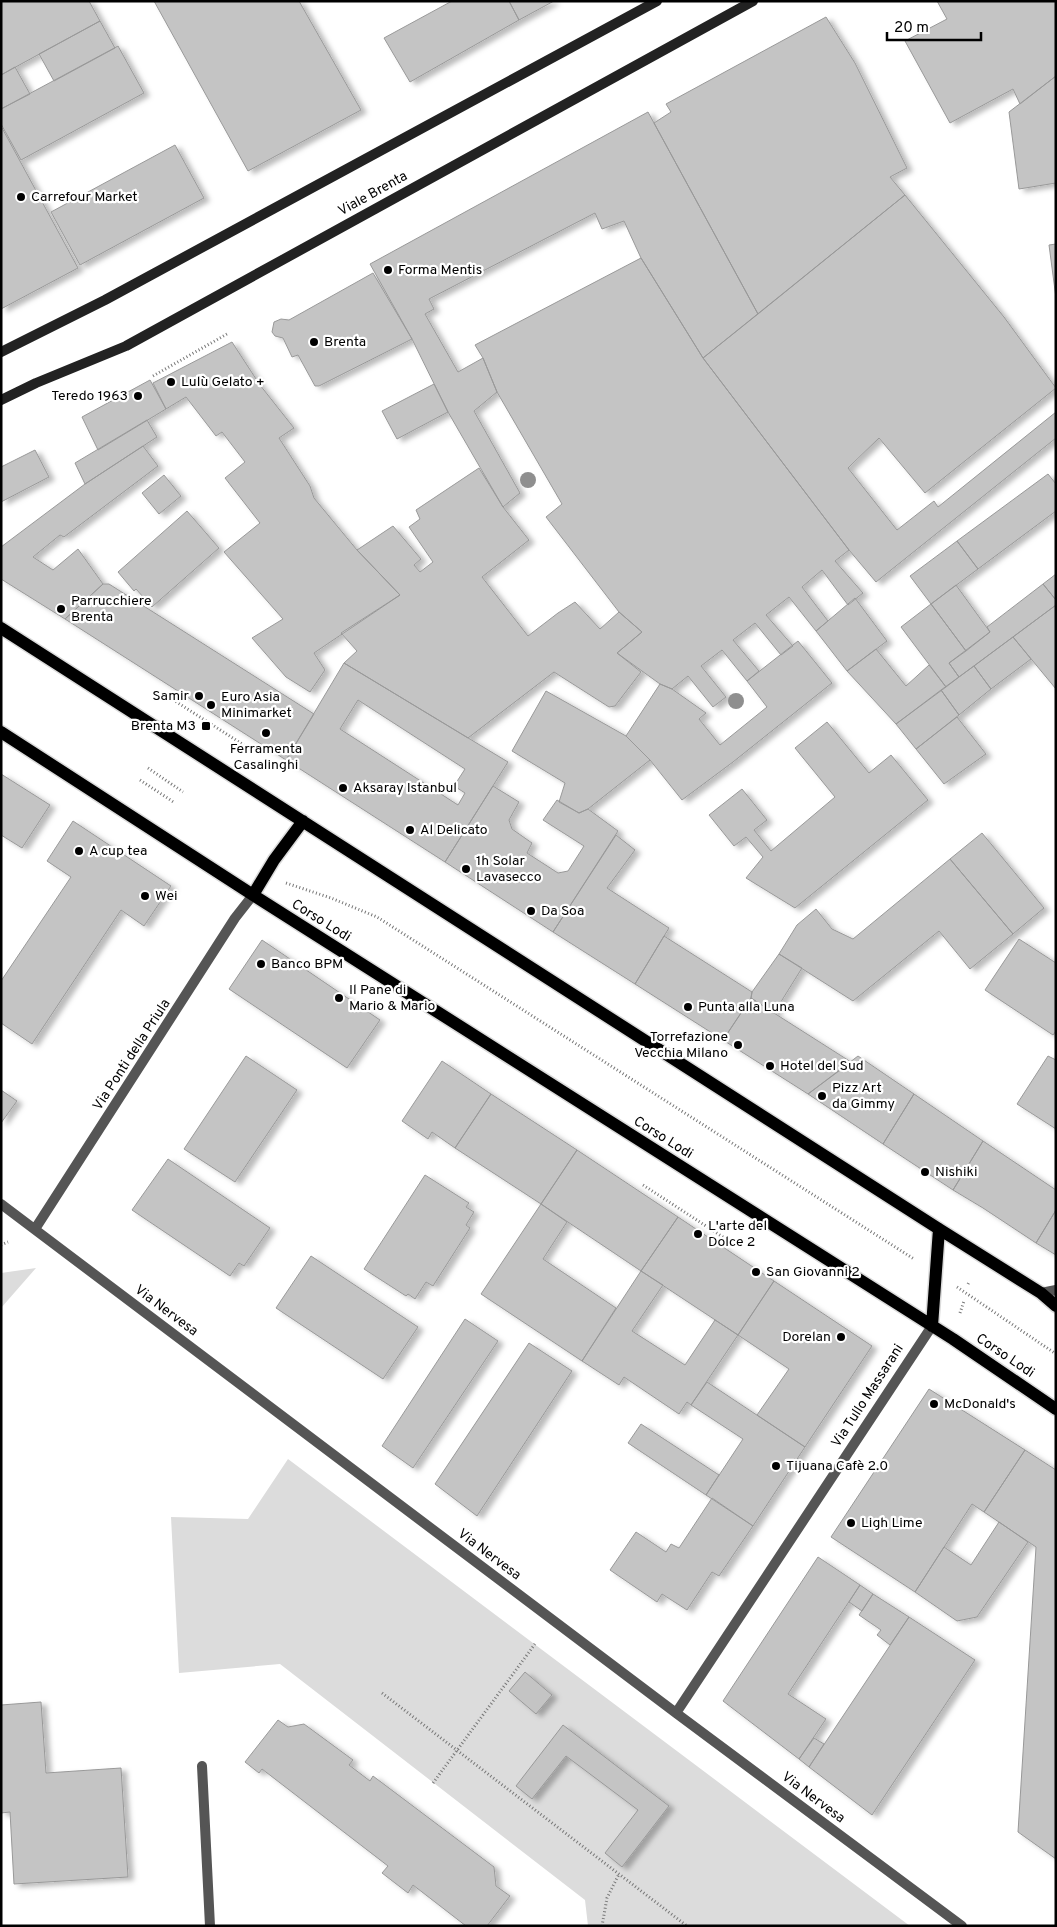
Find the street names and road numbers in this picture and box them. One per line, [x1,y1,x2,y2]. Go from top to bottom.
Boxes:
street label: Viale Brenta [335,168,411,220]
street label: Corso Lodi [288,896,354,946]
street label: Via Ponti della Priula [90,996,174,1114]
street label: Corso Lodi [630,1113,696,1163]
street label: Via Nervesa [131,1282,201,1340]
street label: Corso Lodi [972,1330,1038,1382]
street label: Via Tullo Massarani [828,1341,908,1451]
street label: Via Nervesa [454,1526,524,1584]
street label: Via Nervesa [778,1769,848,1827]

